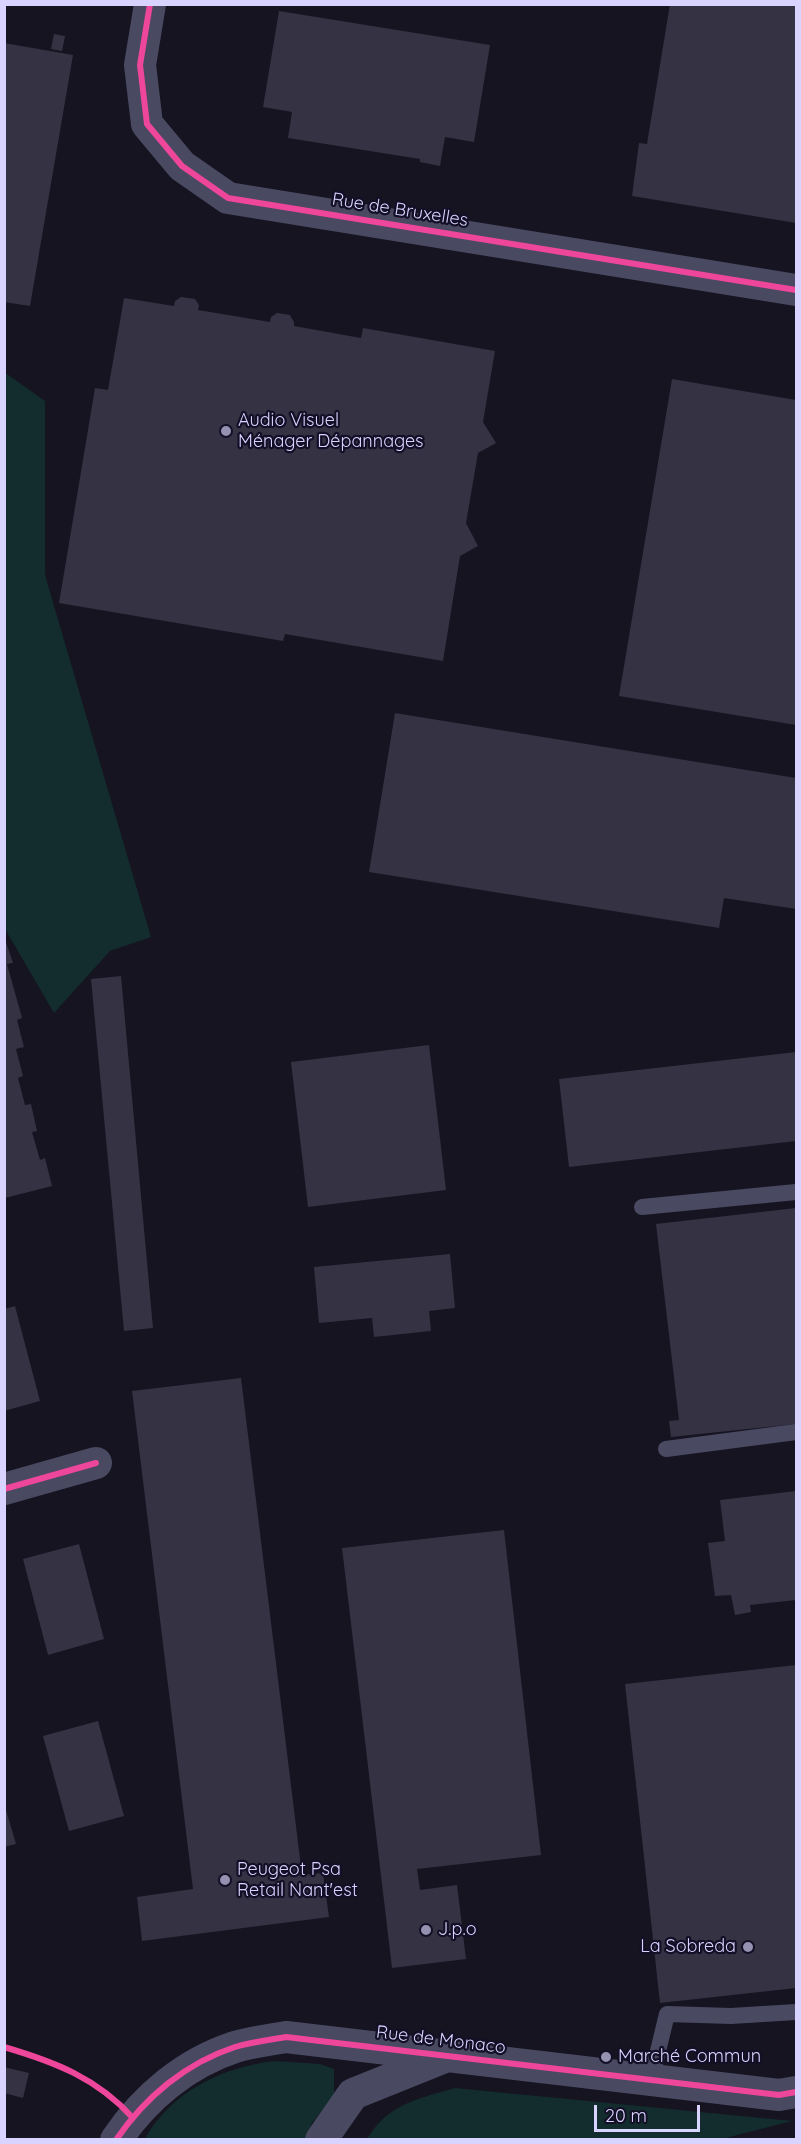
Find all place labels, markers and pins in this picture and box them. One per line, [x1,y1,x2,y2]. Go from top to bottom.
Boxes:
place label: Audio Visuel Ménager Dépannages [238,410,424,452]
marker: Audio Visuel Ménager Dépannages [219,424,233,438]
place label: Peugeot Psa Retail Nant'est [237,1859,358,1902]
marker: Peugeot Psa Retail Nant'est [218,1873,232,1887]
place label: J.p.o [438,1919,477,1941]
marker: J.p.o [419,1923,433,1937]
place label: La Sobreda [640,1936,736,1958]
marker: La Sobreda [741,1940,755,1954]
place label: Marché Commun [618,2046,761,2068]
marker: Marché Commun [599,2050,613,2064]

